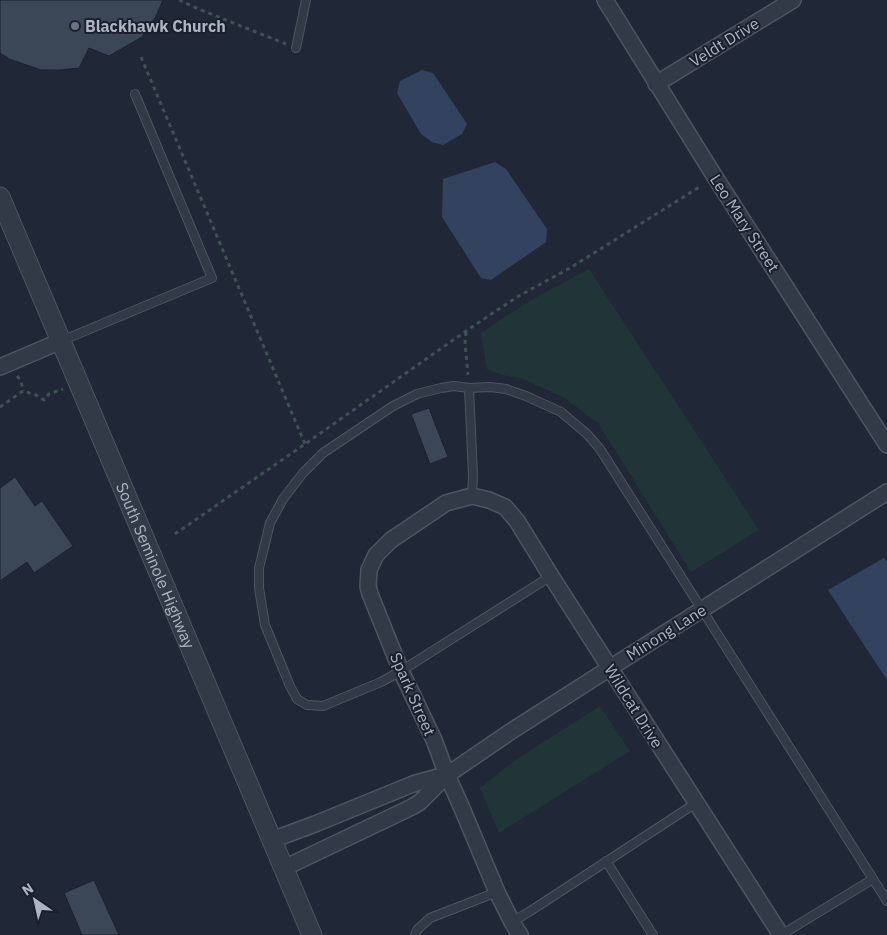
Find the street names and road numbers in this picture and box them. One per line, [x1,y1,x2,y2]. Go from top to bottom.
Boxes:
street label: Veldt Drive [686,13,763,71]
street label: Leo Mary Street [706,170,784,276]
street label: South Seminole Highway [112,479,200,651]
street label: Minong Lane [622,599,710,665]
street label: Spark Street [386,649,440,739]
street label: Wildcat Drive [600,660,668,752]

